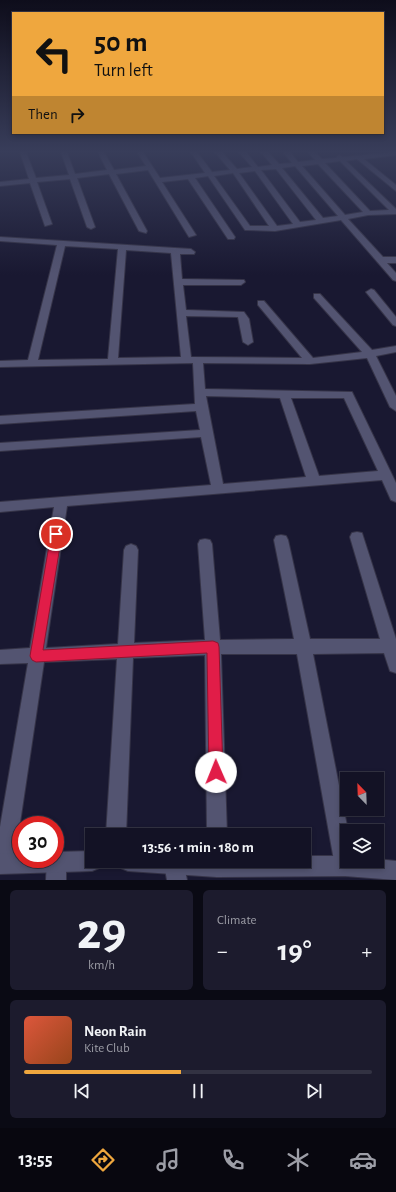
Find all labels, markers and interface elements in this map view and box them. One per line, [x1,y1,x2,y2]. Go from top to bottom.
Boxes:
icon: left [28,28,80,80]
text: 50 m [94,29,148,57]
text: Turn left [94,62,153,80]
icon: right [66,104,88,126]
text: Then [28,107,58,122]
pin [39,517,73,551]
icon: arrive [45,523,67,545]
position arrow [195,751,237,793]
north arrow [340,772,384,816]
map controls [340,772,384,868]
speed limit sign: 30 [12,816,64,868]
button: layers [340,824,384,868]
text: 13:56 · 1 min · 180 m [142,840,254,855]
text: 29 [77,906,126,958]
text: Climate [217,914,256,927]
text: 19° [277,936,312,966]
text: − [217,940,228,962]
text: + [361,940,372,962]
text: km/h [88,959,115,972]
text: Neon Rain [84,1024,146,1039]
text: Kite Club [84,1042,130,1055]
icon: previous [71,1080,93,1102]
icon: pause [187,1080,209,1102]
icon: next [303,1080,325,1102]
icon: directions [89,1146,117,1174]
icon: music [154,1146,182,1174]
icon: phone [219,1146,247,1174]
icon: climate [284,1146,312,1174]
icon: car [349,1146,377,1174]
text: 13:55 [19,1151,52,1169]

